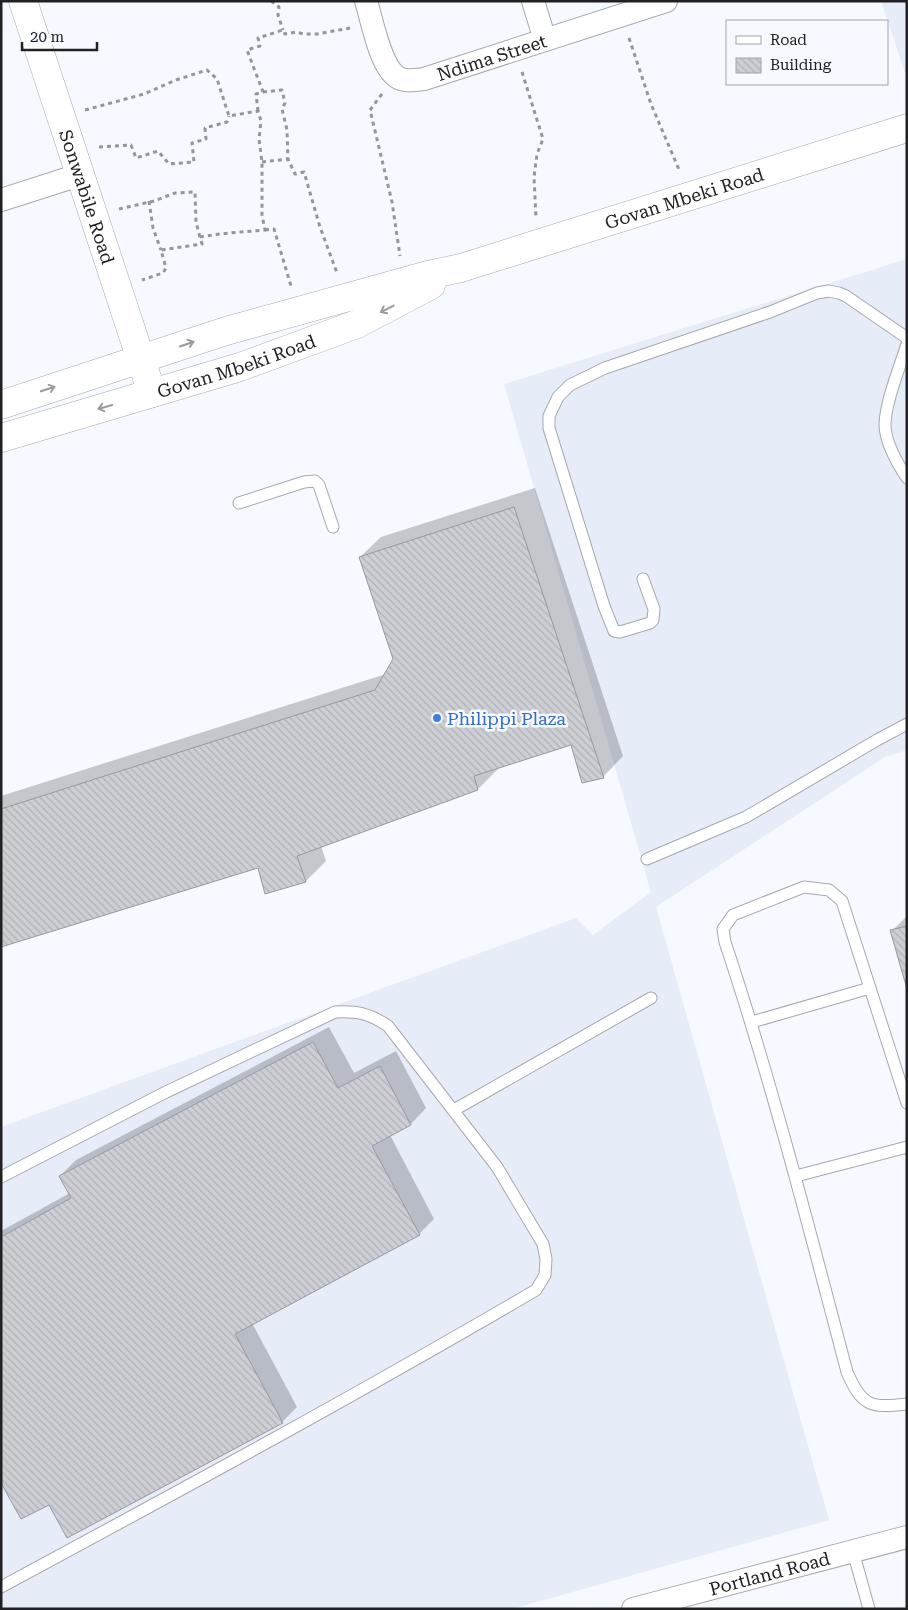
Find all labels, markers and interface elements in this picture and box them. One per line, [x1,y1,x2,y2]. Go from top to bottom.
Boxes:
scale bar [22,20,98,52]
legend [726,20,888,85]
text: 20 m [30,28,65,46]
street label: Ndima Street [434,30,549,85]
text: Road [770,31,807,49]
text: Building [770,56,832,74]
street label: Sonwabile Road [56,127,119,267]
street label: Govan Mbeki Road [602,163,767,233]
one-way arrow [380,304,395,314]
street label: Govan Mbeki Road [154,330,319,402]
one-way arrow [179,338,195,348]
one-way arrow [39,384,55,394]
one-way arrow [97,403,113,413]
place label: Philippi Plaza [447,708,566,729]
marker: Philippi Plaza [431,712,443,724]
street label: Portland Road [707,1547,832,1599]

